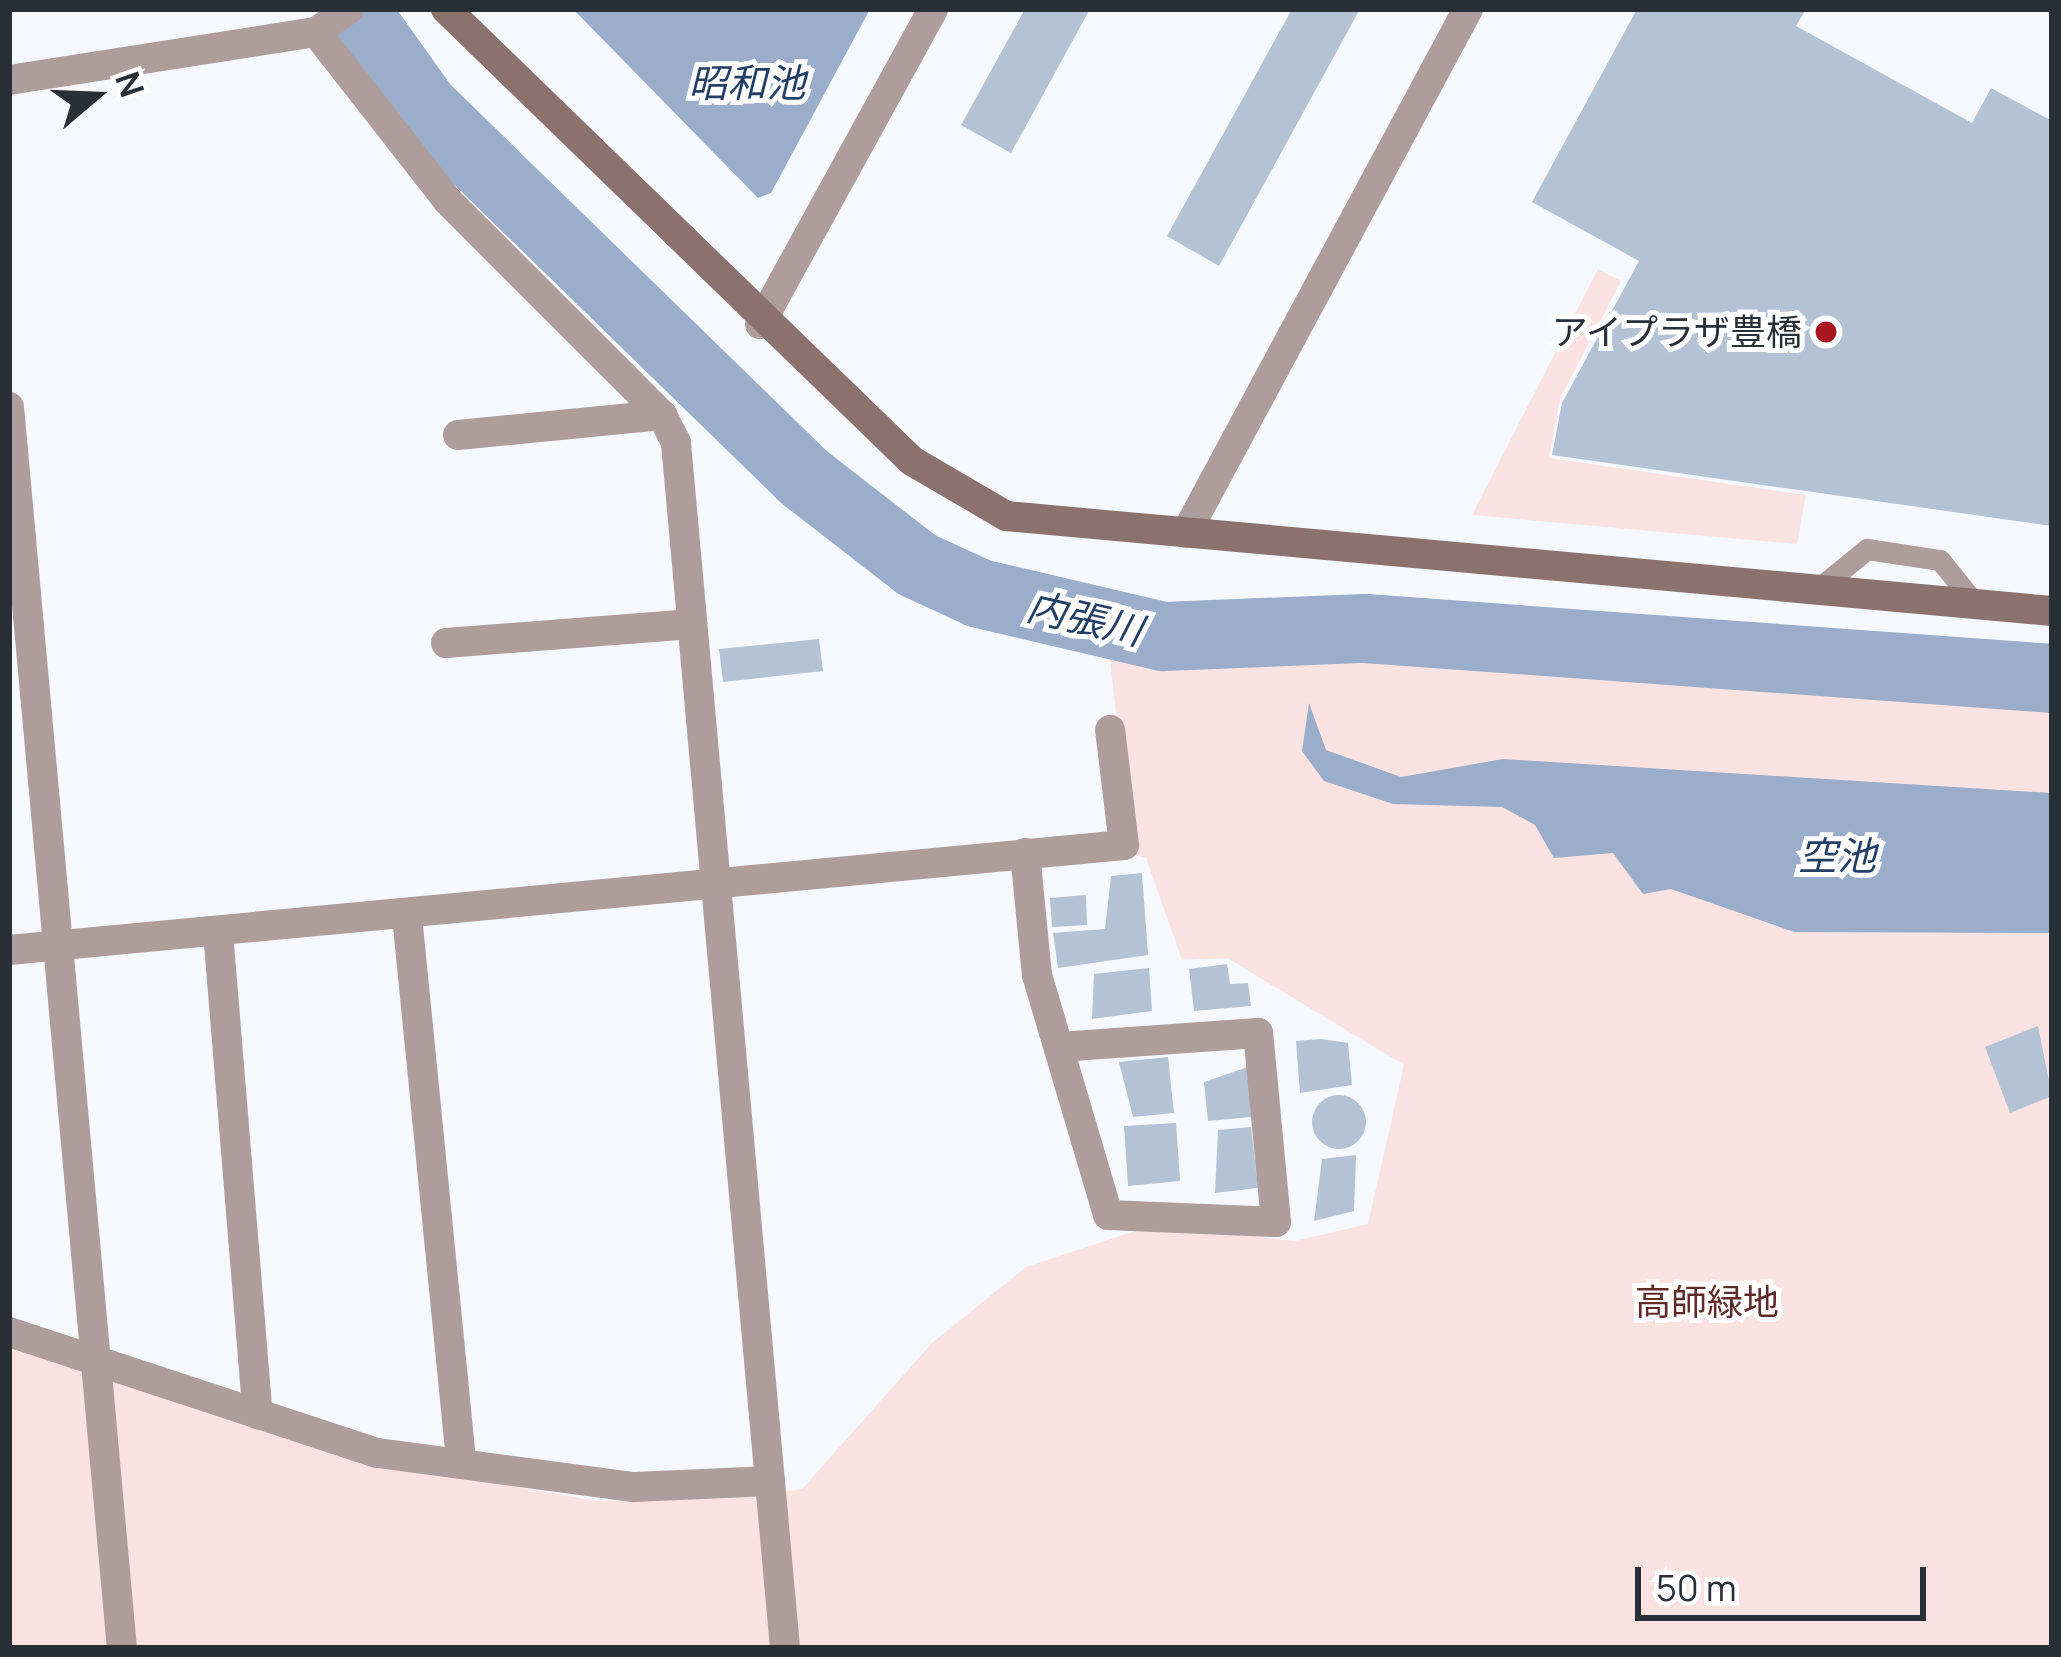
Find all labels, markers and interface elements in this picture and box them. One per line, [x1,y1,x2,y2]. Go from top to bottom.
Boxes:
north arrow [36,36,156,156]
water label: 昭和池 [689,59,805,105]
text: N [105,66,156,103]
place label: アイプラザ豊橋 [1550,310,1802,354]
marker: アイプラザ豊橋 [1813,319,1839,345]
water label: 内張川 [1023,582,1147,654]
water label: 空池 [1798,832,1876,878]
park label: 高師緑地 [1635,1280,1779,1324]
scale bar [1641,1543,1932,1617]
text: 50 m [1656,1563,1736,1612]

